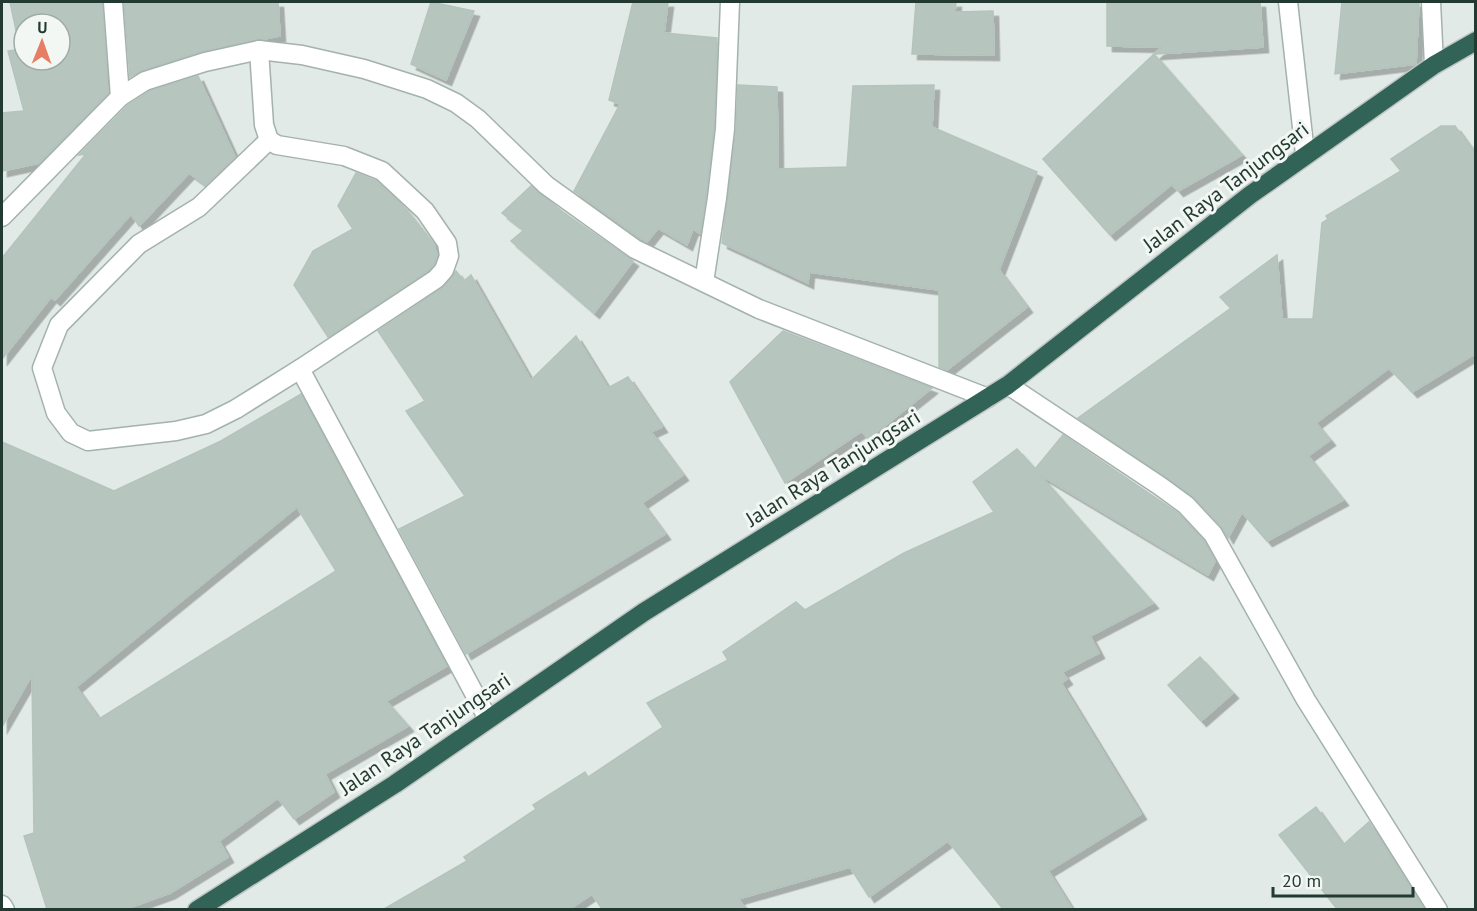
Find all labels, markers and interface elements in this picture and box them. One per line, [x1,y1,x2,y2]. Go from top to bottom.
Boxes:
north arrow [12,12,72,72]
text: U [37,17,47,37]
street label: Jalan Raya Tanjungsari [1136,115,1314,258]
street label: Jalan Raya Tanjungsari [739,403,925,533]
street label: Jalan Raya Tanjungsari [333,666,516,802]
scale bar [1273,860,1412,898]
text: 20 m [1282,869,1321,892]

